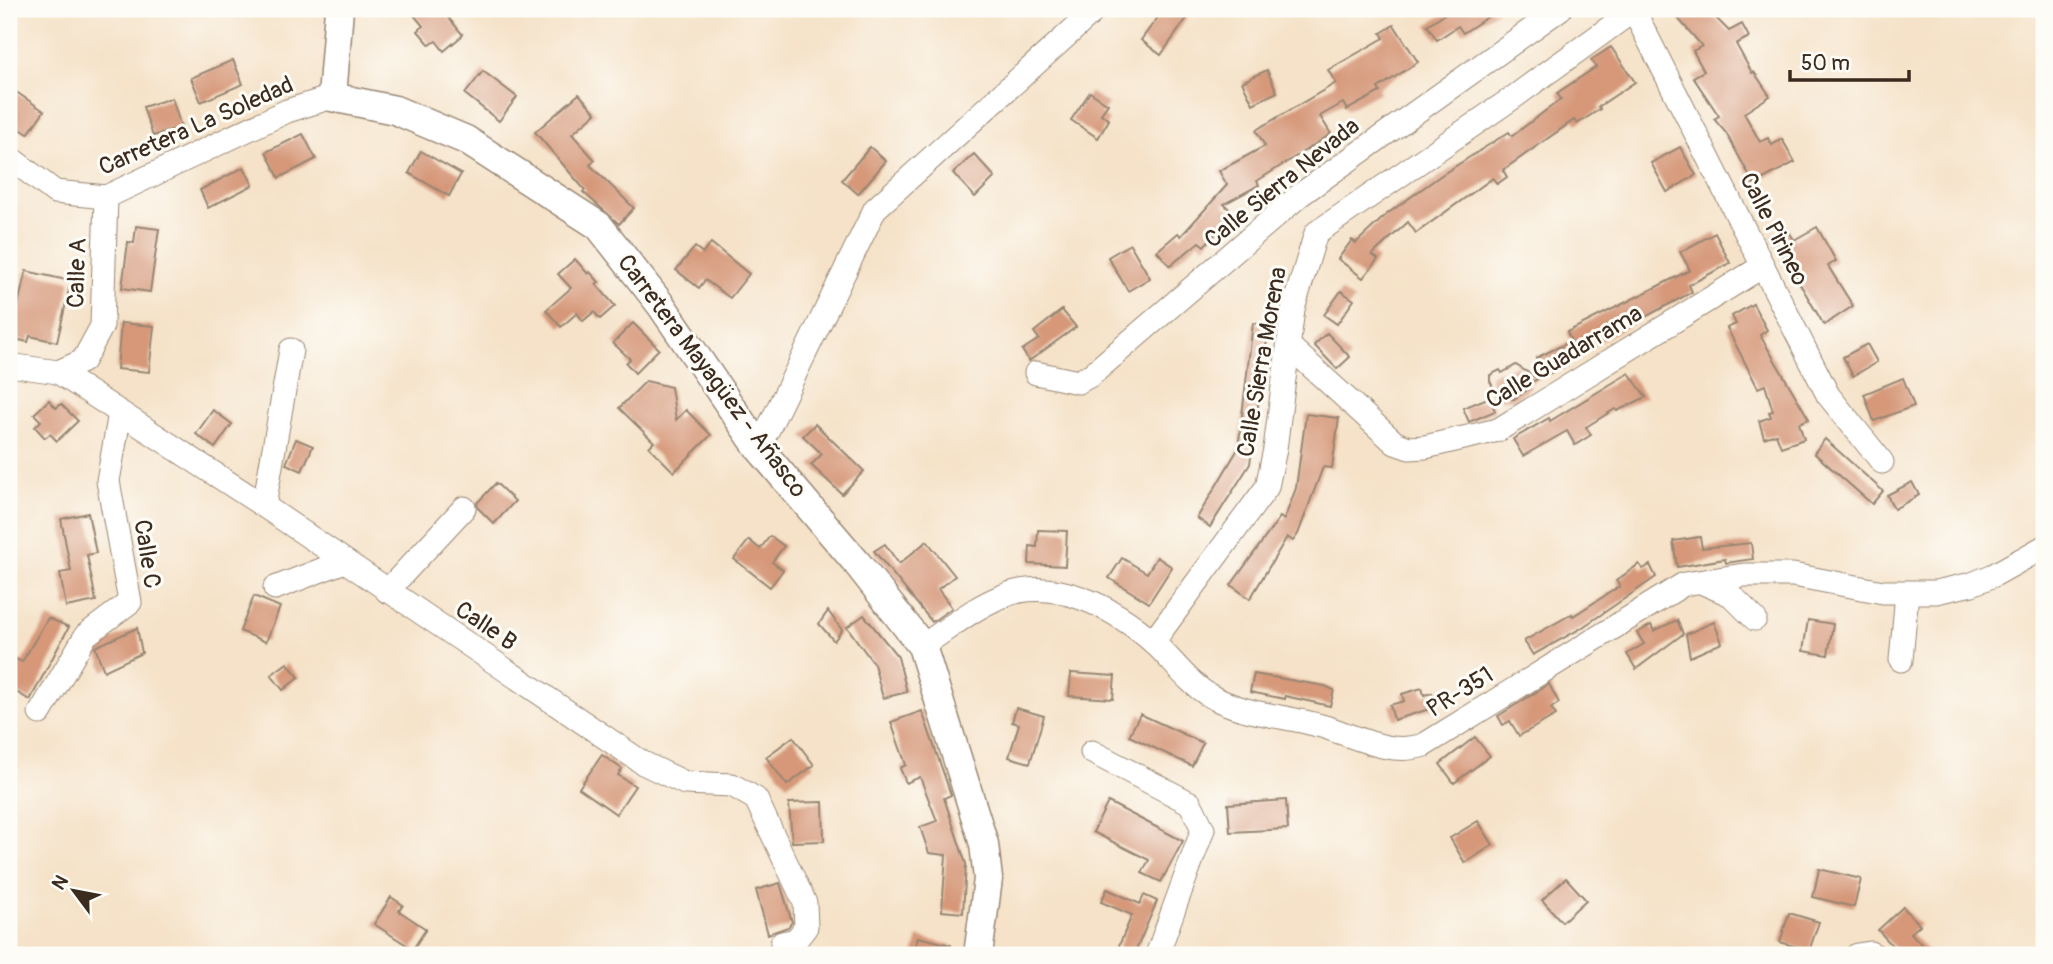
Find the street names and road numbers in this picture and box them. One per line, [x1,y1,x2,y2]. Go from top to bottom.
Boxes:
street label: Carretera La Soledad [94,70,298,182]
street label: Calle Sierra Nevada [1199,112,1365,254]
street label: Calle Pirineo [1733,168,1815,290]
street label: Calle A [61,238,93,308]
street label: Carretera Mayagüez - Añasco [611,249,813,503]
street label: Calle Sierra Morena [1231,265,1293,459]
street label: Calle Guadarrama [1481,299,1647,415]
street label: Calle C [127,518,167,590]
street label: Calle B [450,595,522,657]
street label: PR-351 [1421,660,1499,724]

